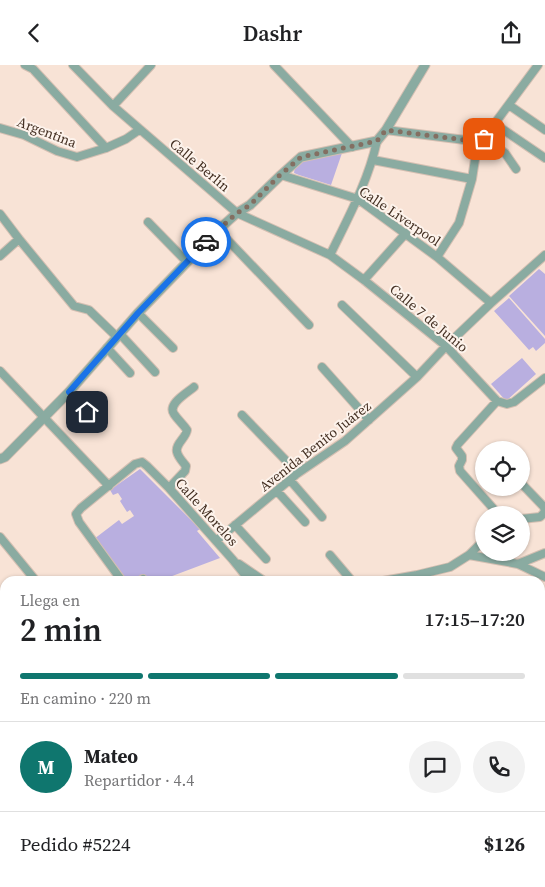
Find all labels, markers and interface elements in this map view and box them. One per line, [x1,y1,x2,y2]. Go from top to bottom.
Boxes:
text: Dashr [243,18,302,48]
icon: back [20,19,48,47]
icon: share [497,19,525,47]
street label: Argentina [14,112,80,153]
pin [463,118,505,160]
icon: bag [470,125,498,153]
street label: Calle Berlín [166,134,235,197]
street label: Calle Liverpool [355,181,445,251]
courier [181,217,231,267]
icon: car [192,228,220,256]
street label: Calle 7 de Junio [386,279,473,357]
pin [66,391,108,433]
street label: Avenida Benito Juárez [255,396,375,496]
icon: home [73,398,101,426]
map controls [475,441,530,561]
button: locate [475,441,530,496]
street label: Calle Morelos [171,474,243,550]
button: layers [475,506,530,561]
text: Llega en [20,589,80,611]
text: 17:15–17:20 [425,606,525,632]
text: 2 min [20,608,102,652]
text: En camino · 220 m [20,687,151,709]
button: chat [409,741,461,793]
button: phone [473,741,525,793]
text: Mateo [84,743,138,769]
text: M [37,754,55,780]
text: Repartidor · 4.4 [84,769,194,791]
text: Pedido #5224 [20,831,131,857]
text: $126 [484,831,525,857]

